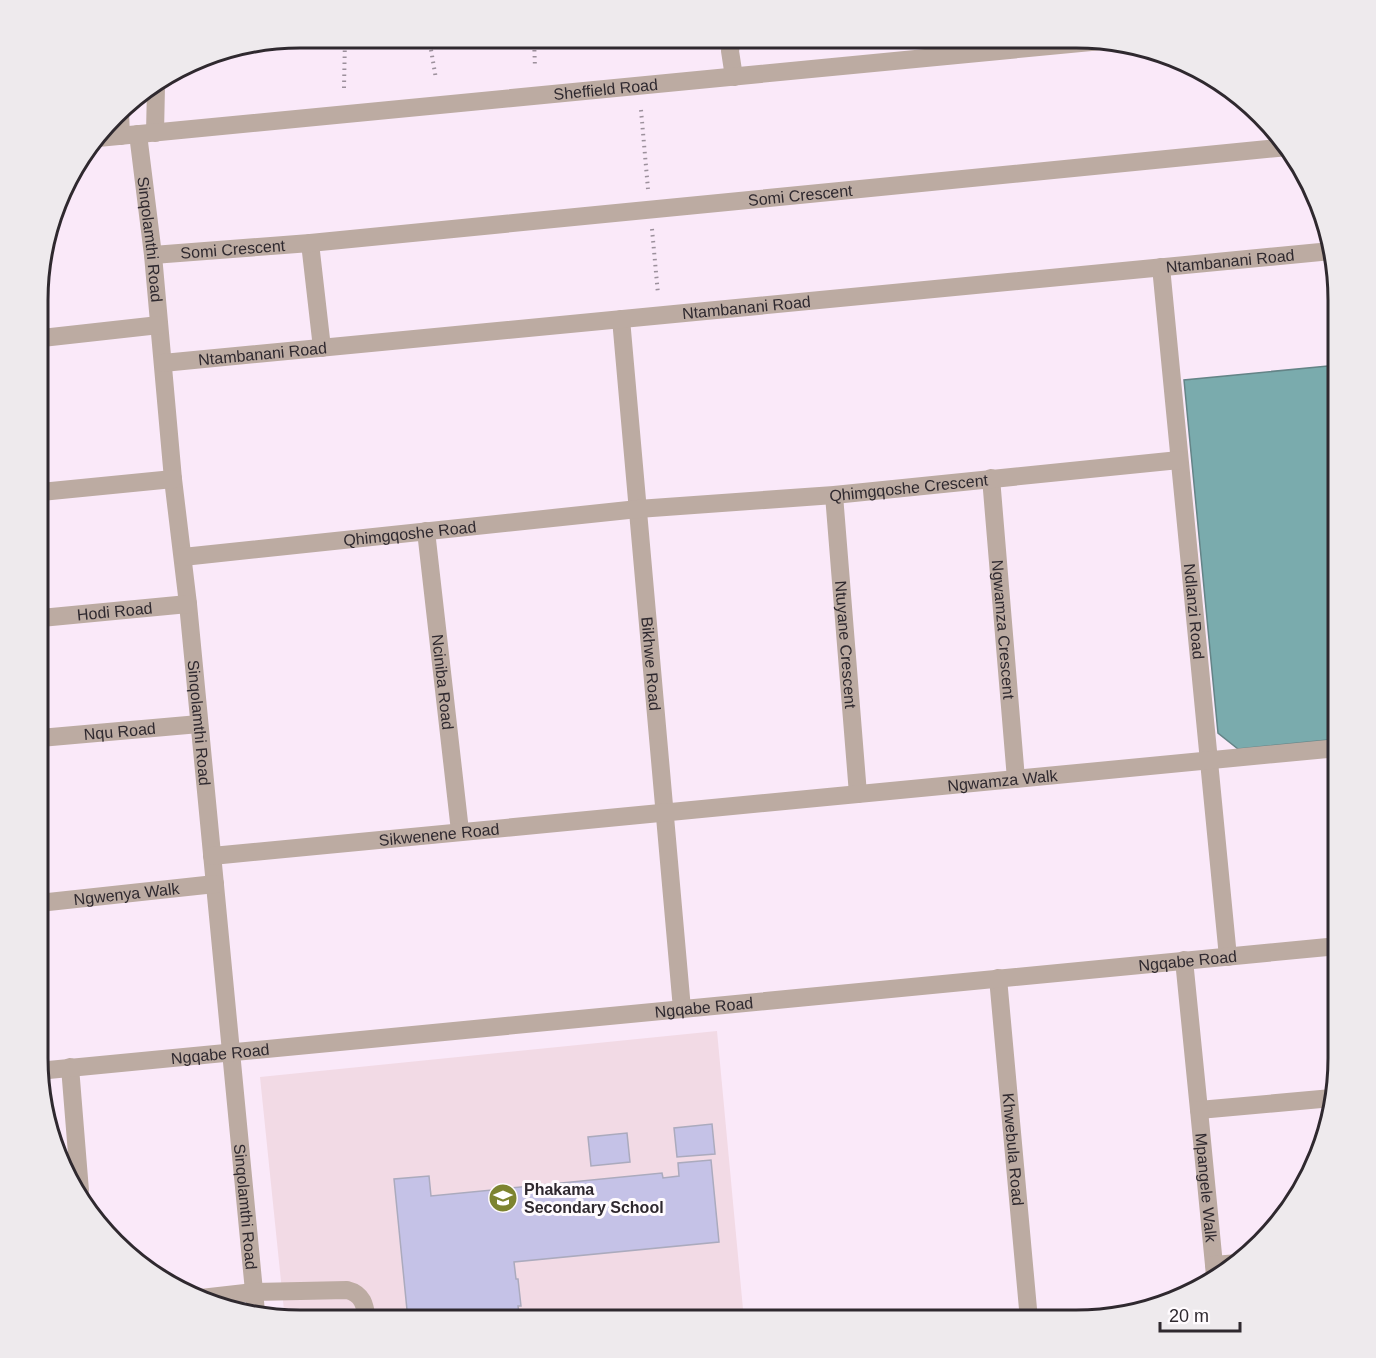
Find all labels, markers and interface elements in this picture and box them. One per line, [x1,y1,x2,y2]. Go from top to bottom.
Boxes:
street label: Sheffield Road [553,75,659,102]
street label: Sinqolamthi Road [135,175,166,303]
street label: Somi Crescent [747,181,854,208]
street label: Somi Crescent [180,236,286,261]
street label: Ntambanani Road [1165,246,1295,275]
street label: Ntambanani Road [681,292,811,322]
street label: Ntambanani Road [197,339,328,368]
street label: Qhimgqoshe Crescent [828,471,989,504]
street label: Qhimgqoshe Road [342,518,477,549]
street label: Ngwamza Crescent [989,559,1018,700]
street label: Ndlanzi Road [1181,563,1208,660]
street label: Ntuyane Crescent [832,580,860,710]
street label: Hodi Road [76,599,153,623]
street label: Bikhwe Road [639,616,664,711]
street label: Nciniba Road [429,633,457,731]
street label: Sinqolamthi Road [185,659,214,786]
street label: Nqu Road [83,719,156,743]
street label: Ngwamza Walk [947,766,1059,794]
street label: Sikwenene Road [378,820,500,848]
street label: Ngwenya Walk [73,879,181,908]
street label: Ngqabe Road [1138,947,1238,974]
street label: Ngqabe Road [654,994,754,1020]
street label: Ngqabe Road [170,1040,270,1067]
street label: Khwebula Road [1000,1092,1027,1206]
street label: Mpangele Walk [1193,1132,1220,1244]
street label: Sinqolamthi Road [231,1143,260,1270]
place label: Phakama Secondary School [524,1181,664,1216]
school or university icon: Phakama Secondary School [487,1182,519,1214]
scale bar [1160,1295,1240,1333]
text: 20 m [1169,1306,1209,1326]

